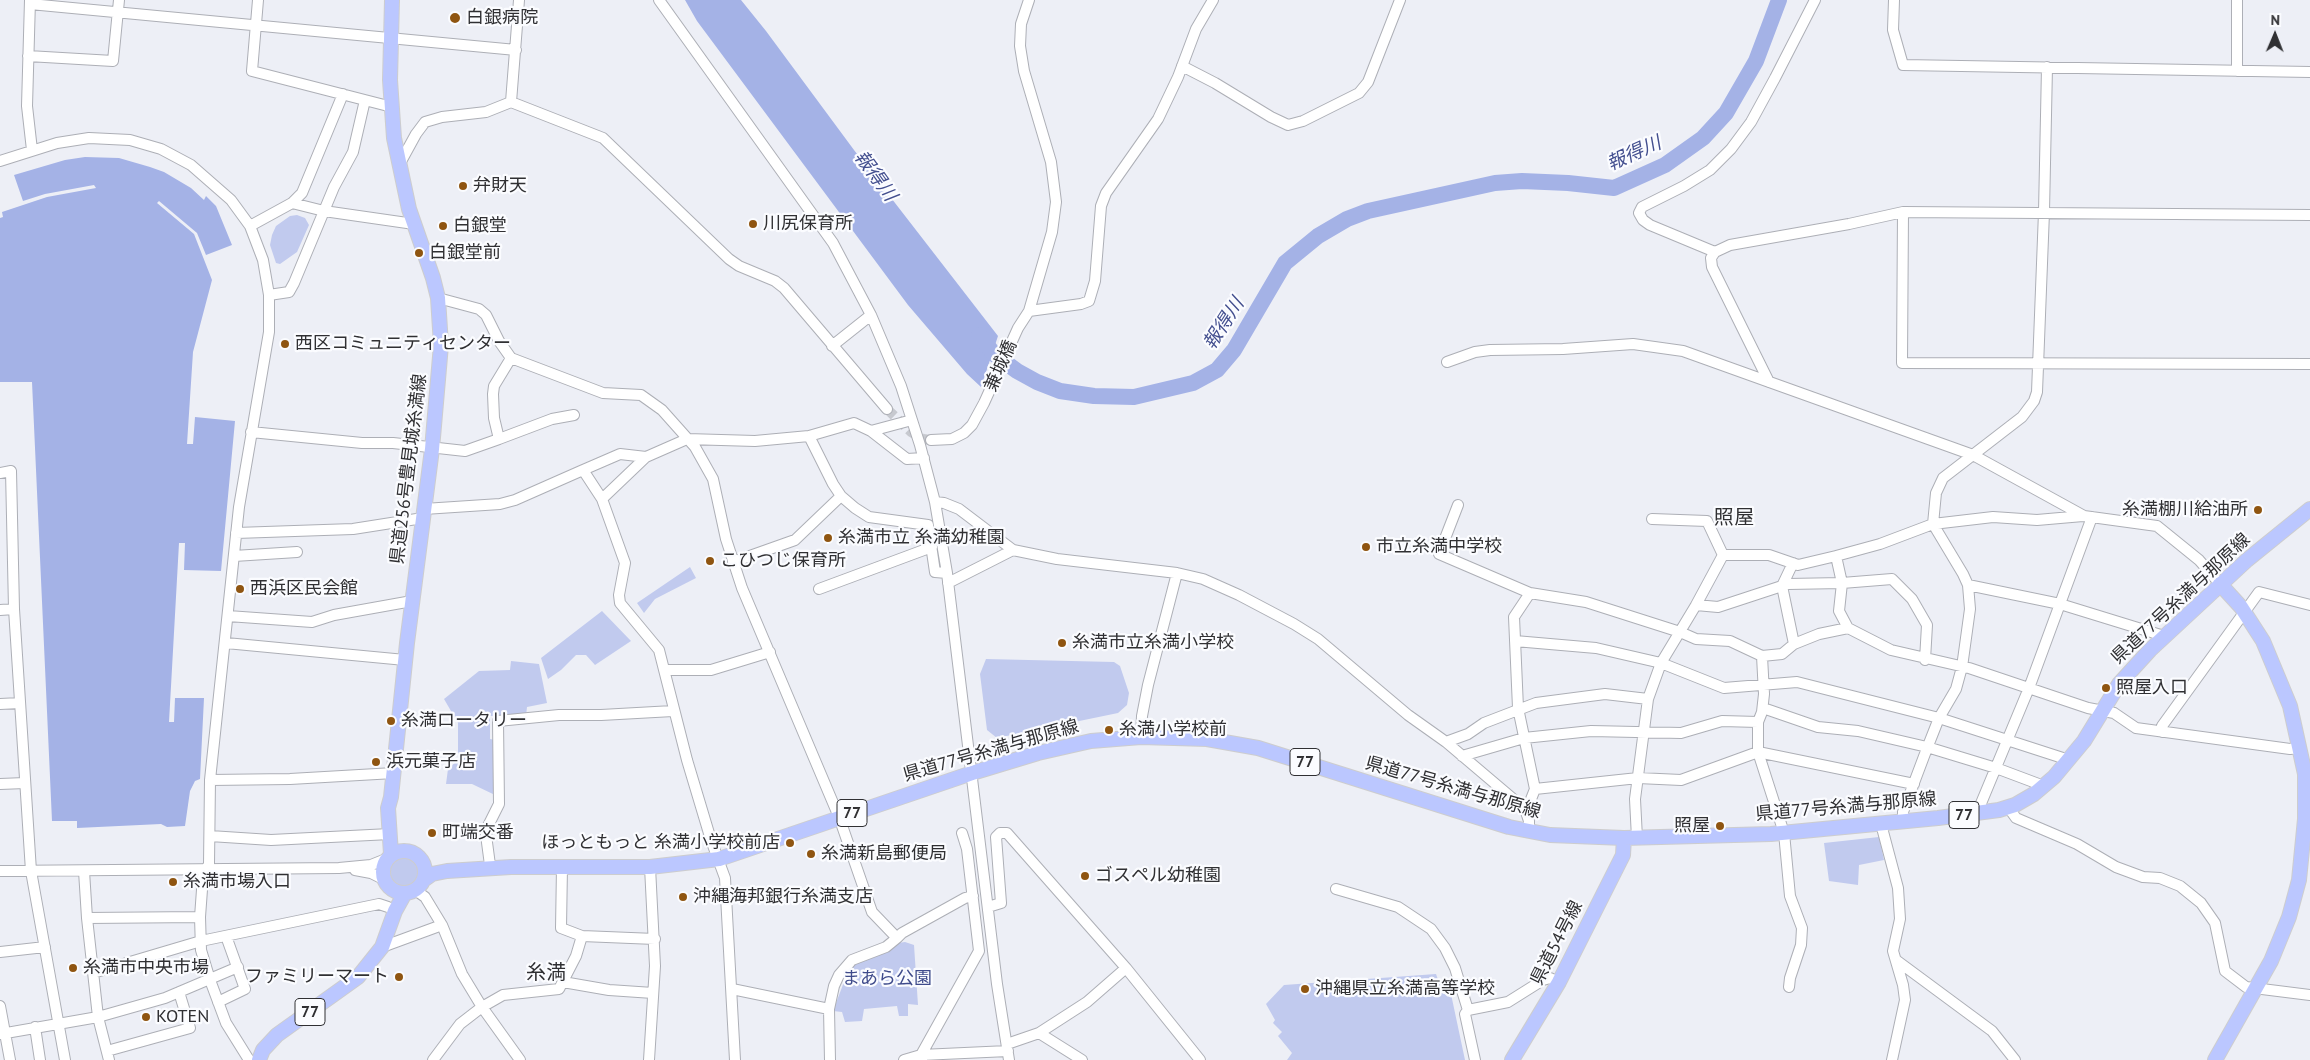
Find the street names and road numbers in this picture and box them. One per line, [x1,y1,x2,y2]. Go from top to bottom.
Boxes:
street label: 兼城橋 [980,337,1022,395]
street label: 県道256号豊見城糸満線 [387,373,431,565]
street label: 県道77号糸満与那原線 [2107,529,2255,669]
street label: 県道77号糸満与那原線 [901,716,1081,786]
road number: 77 [1290,749,1320,776]
street label: 県道77号糸満与那原線 [1363,753,1543,823]
street label: 県道77号糸満与那原線 [1755,788,1937,826]
road number: 77 [837,800,867,826]
road number: 77 [1949,802,1979,828]
street label: 県道54号線 [1527,897,1587,989]
road number: 77 [295,999,325,1026]

